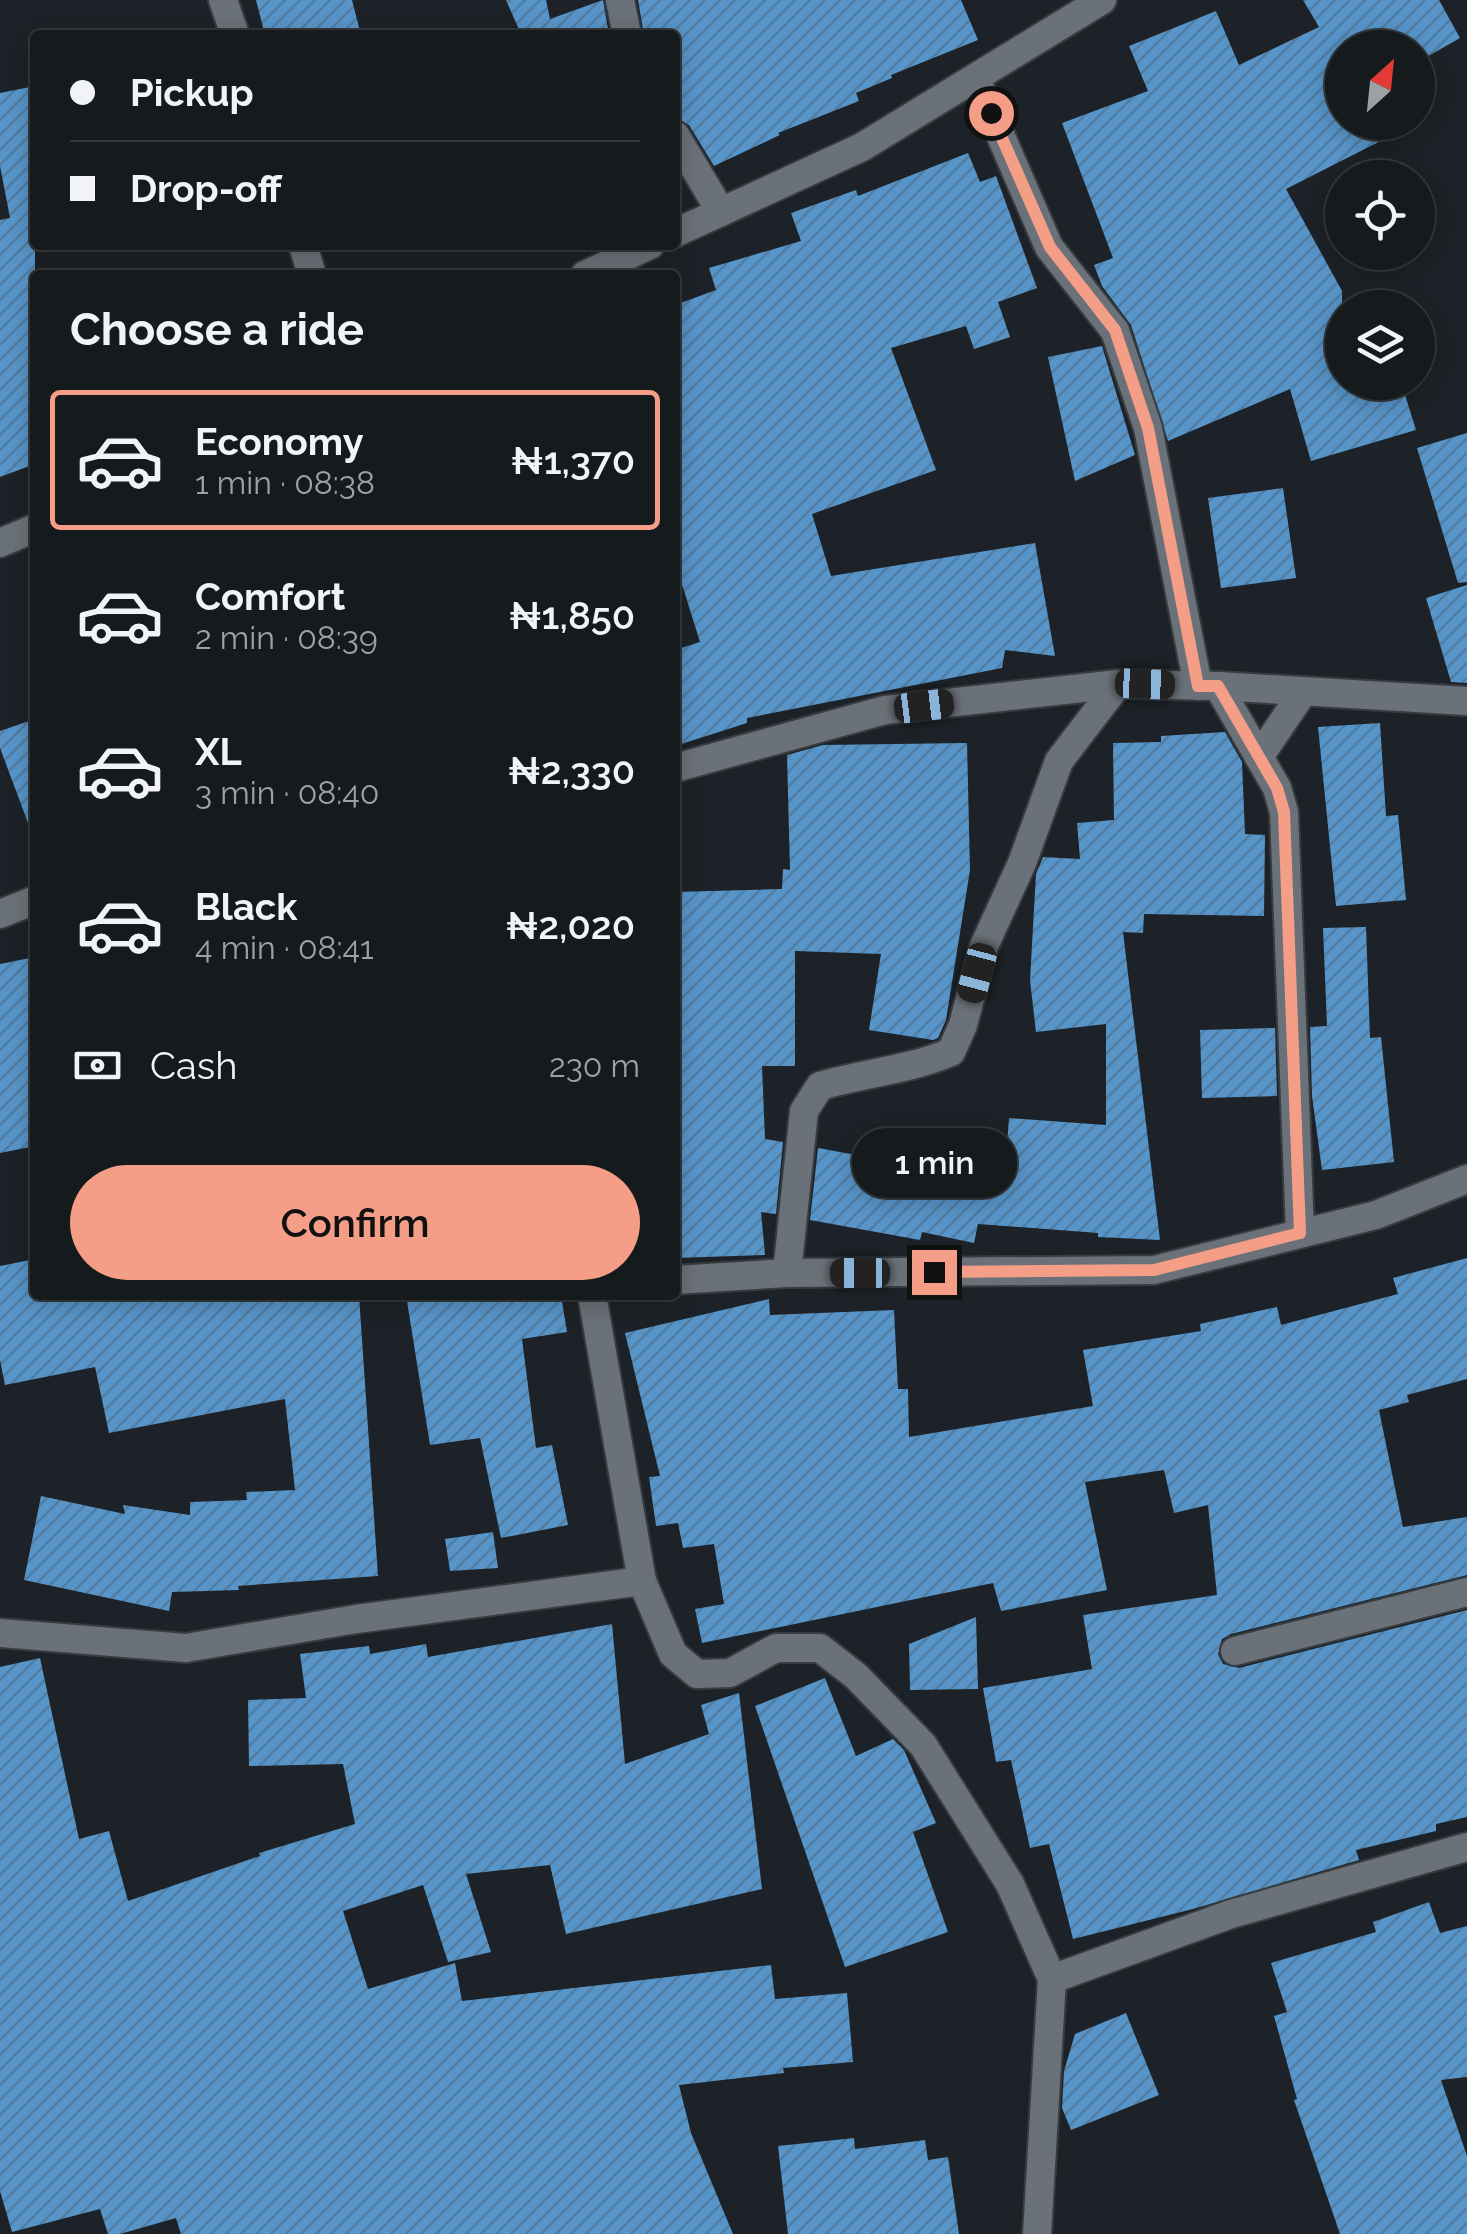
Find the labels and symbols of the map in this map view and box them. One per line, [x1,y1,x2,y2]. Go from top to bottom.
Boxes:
north arrow [1325,30,1435,140]
route start [969,91,1014,136]
car [1114,668,1176,700]
car [892,687,956,725]
car [955,940,999,1006]
callout: 1 min [852,1127,1016,1197]
route end [912,1250,957,1295]
car [830,1258,890,1288]

